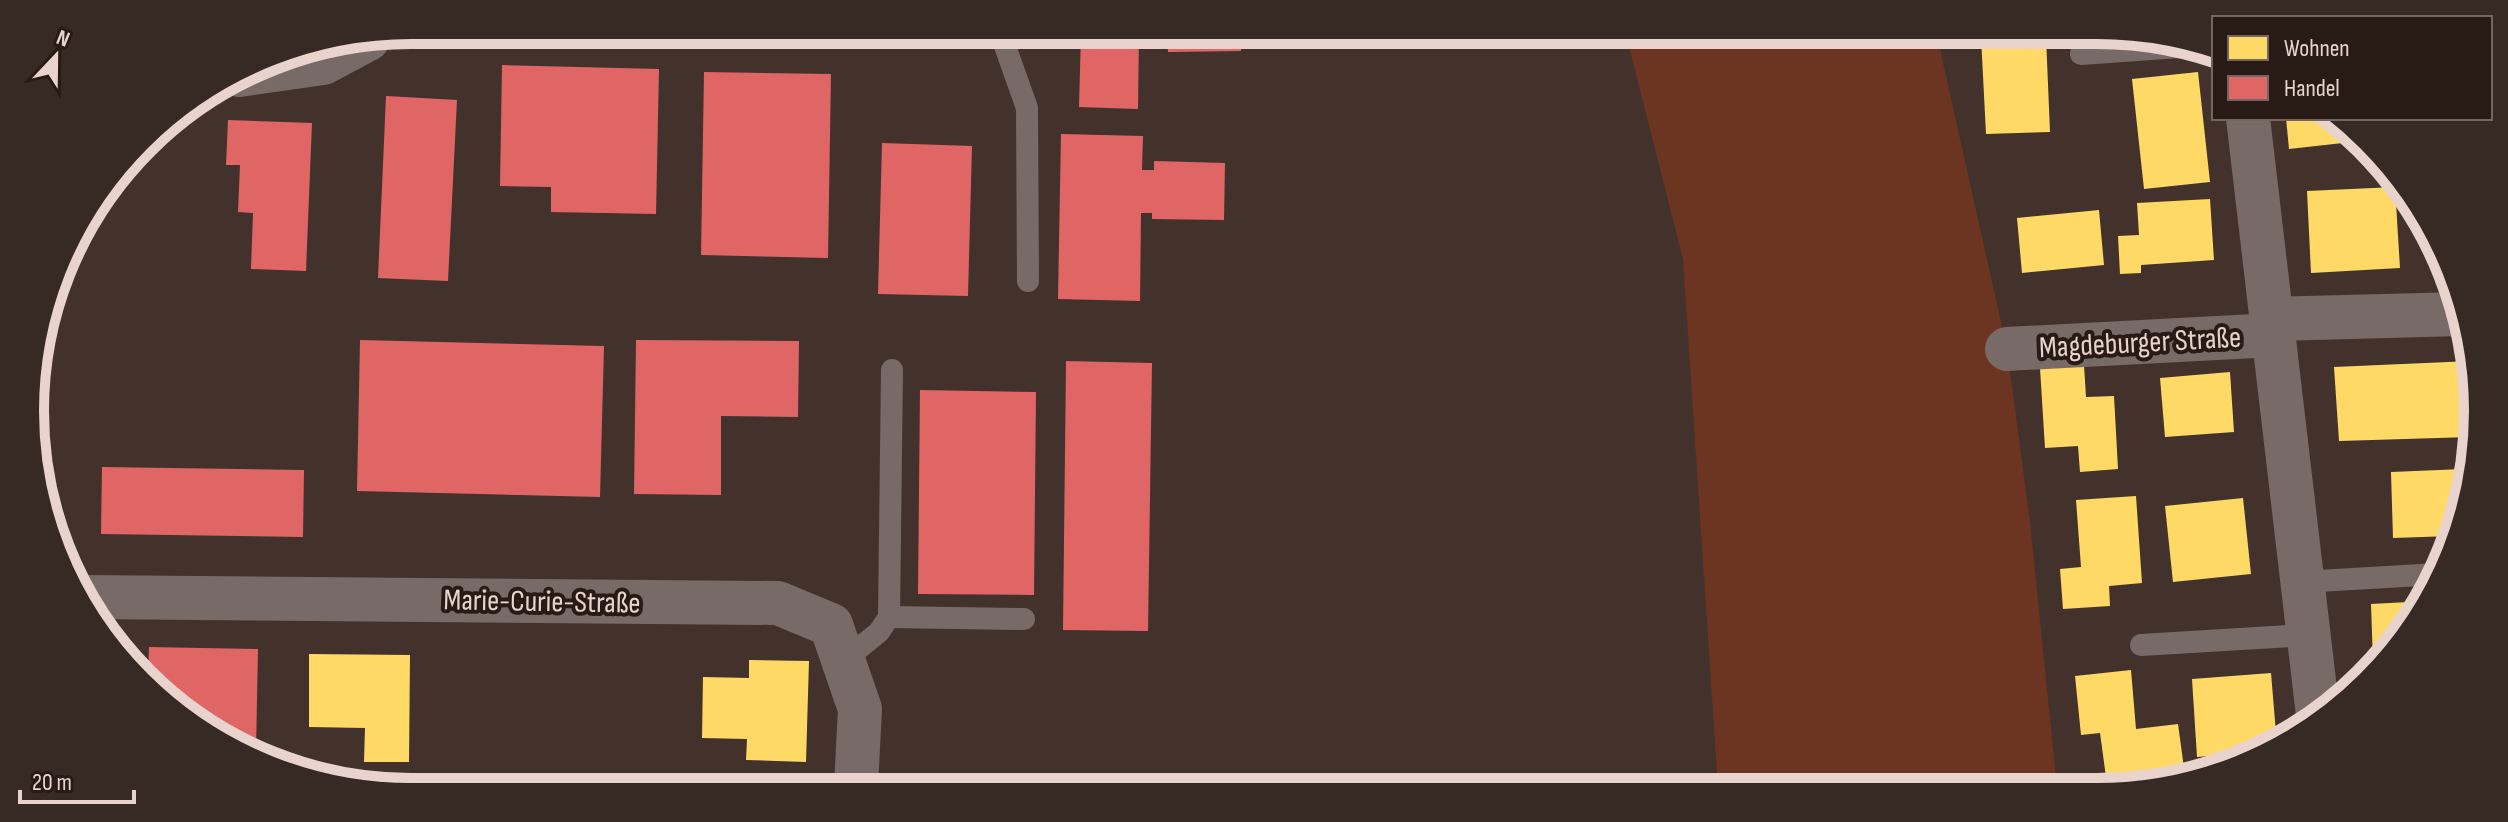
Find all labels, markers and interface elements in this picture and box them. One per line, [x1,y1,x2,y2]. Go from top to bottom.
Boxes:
north arrow [16,16,96,96]
legend [2212,16,2492,120]
text: N [52,24,73,54]
text: Wohnen [2284,34,2350,63]
text: Handel [2284,74,2340,103]
street label: Magdeburger Straße [2038,320,2242,366]
street label: Marie-Curie-Straße [443,582,641,622]
scale bar [20,754,134,804]
text: 20 m [32,768,72,797]

